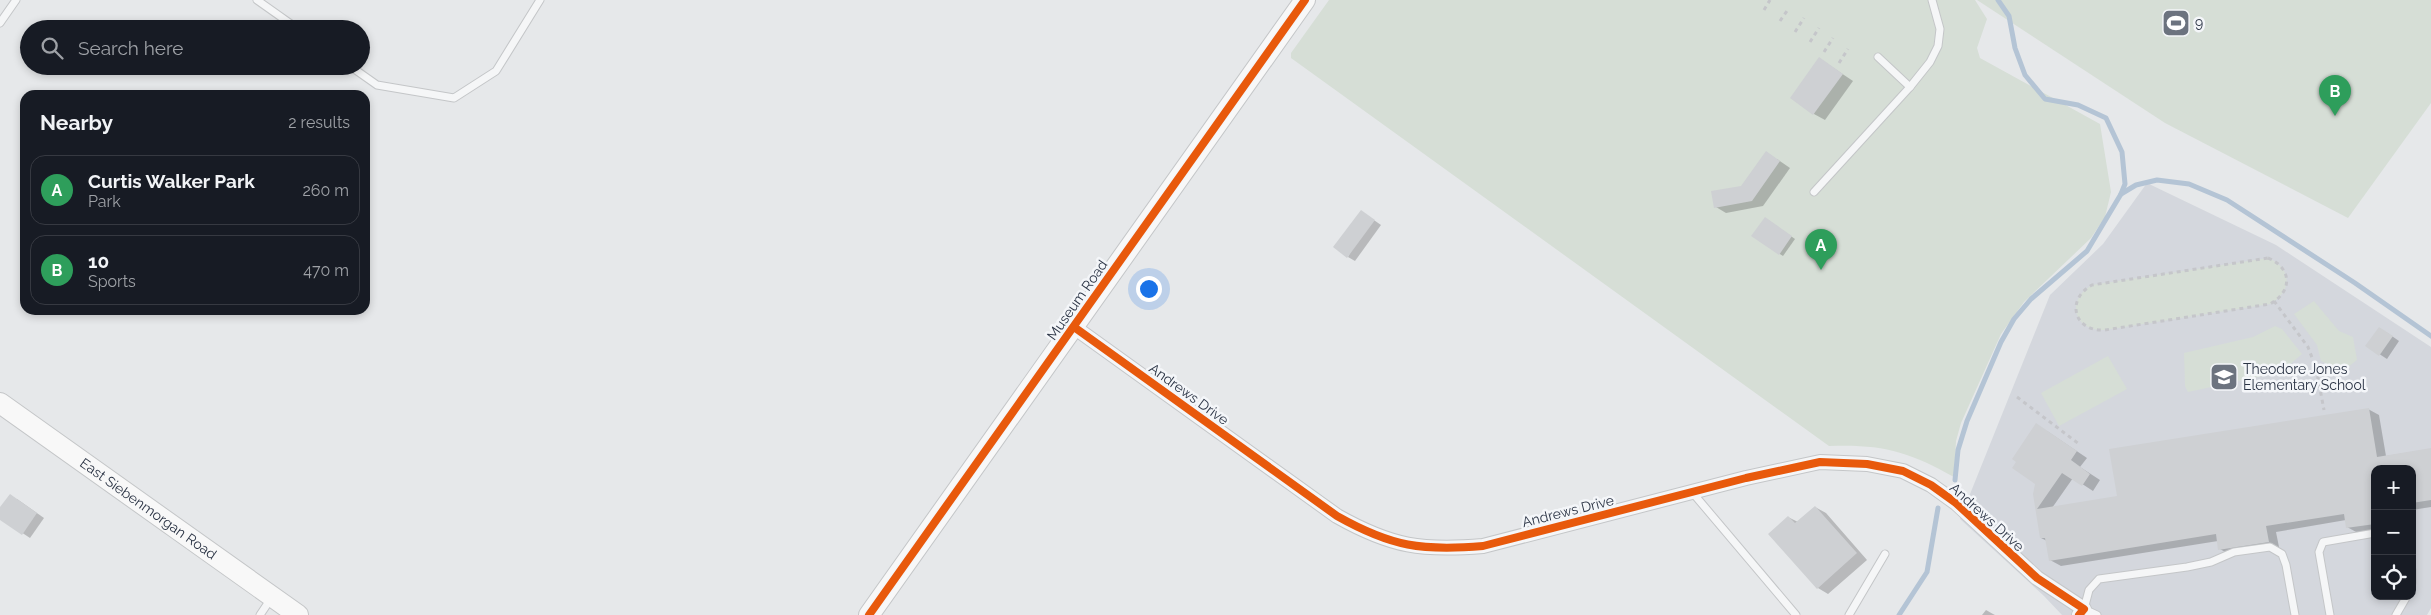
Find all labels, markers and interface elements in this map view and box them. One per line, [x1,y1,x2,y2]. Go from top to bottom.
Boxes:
sports icon: 9 [2161,8,2191,38]
place label: 9 [2195,15,2203,31]
search box [20,20,370,75]
icon: search [38,34,66,62]
text: Search here [78,37,184,59]
pin: B [2319,75,2351,116]
text: Nearby [40,110,113,135]
text: 2 results [288,113,350,132]
text: Curtis Walker Park [88,170,255,192]
text: A [52,181,62,200]
text: 260 m [302,181,349,200]
text: Park [88,192,121,211]
pin: A [1805,229,1837,270]
text: 10 [88,250,109,272]
street label: Museum Road [1044,257,1110,343]
text: B [52,261,62,280]
text: 470 m [303,261,349,280]
text: Sports [88,272,136,291]
your location [1136,276,1162,302]
street label: Andrews Drive [1146,360,1232,428]
place label: Theodore Jones Elementary School [2243,361,2366,393]
school or university icon: Theodore Jones Elementary School [2209,362,2239,392]
street label: East Siebenmorgan Road [77,455,220,562]
map controls [2371,465,2416,600]
button: + [2371,465,2416,510]
street label: Andrews Drive [1947,480,2027,554]
street label: Andrews Drive [1520,492,1616,530]
button: − [2371,510,2416,555]
button: locate [2371,555,2416,600]

